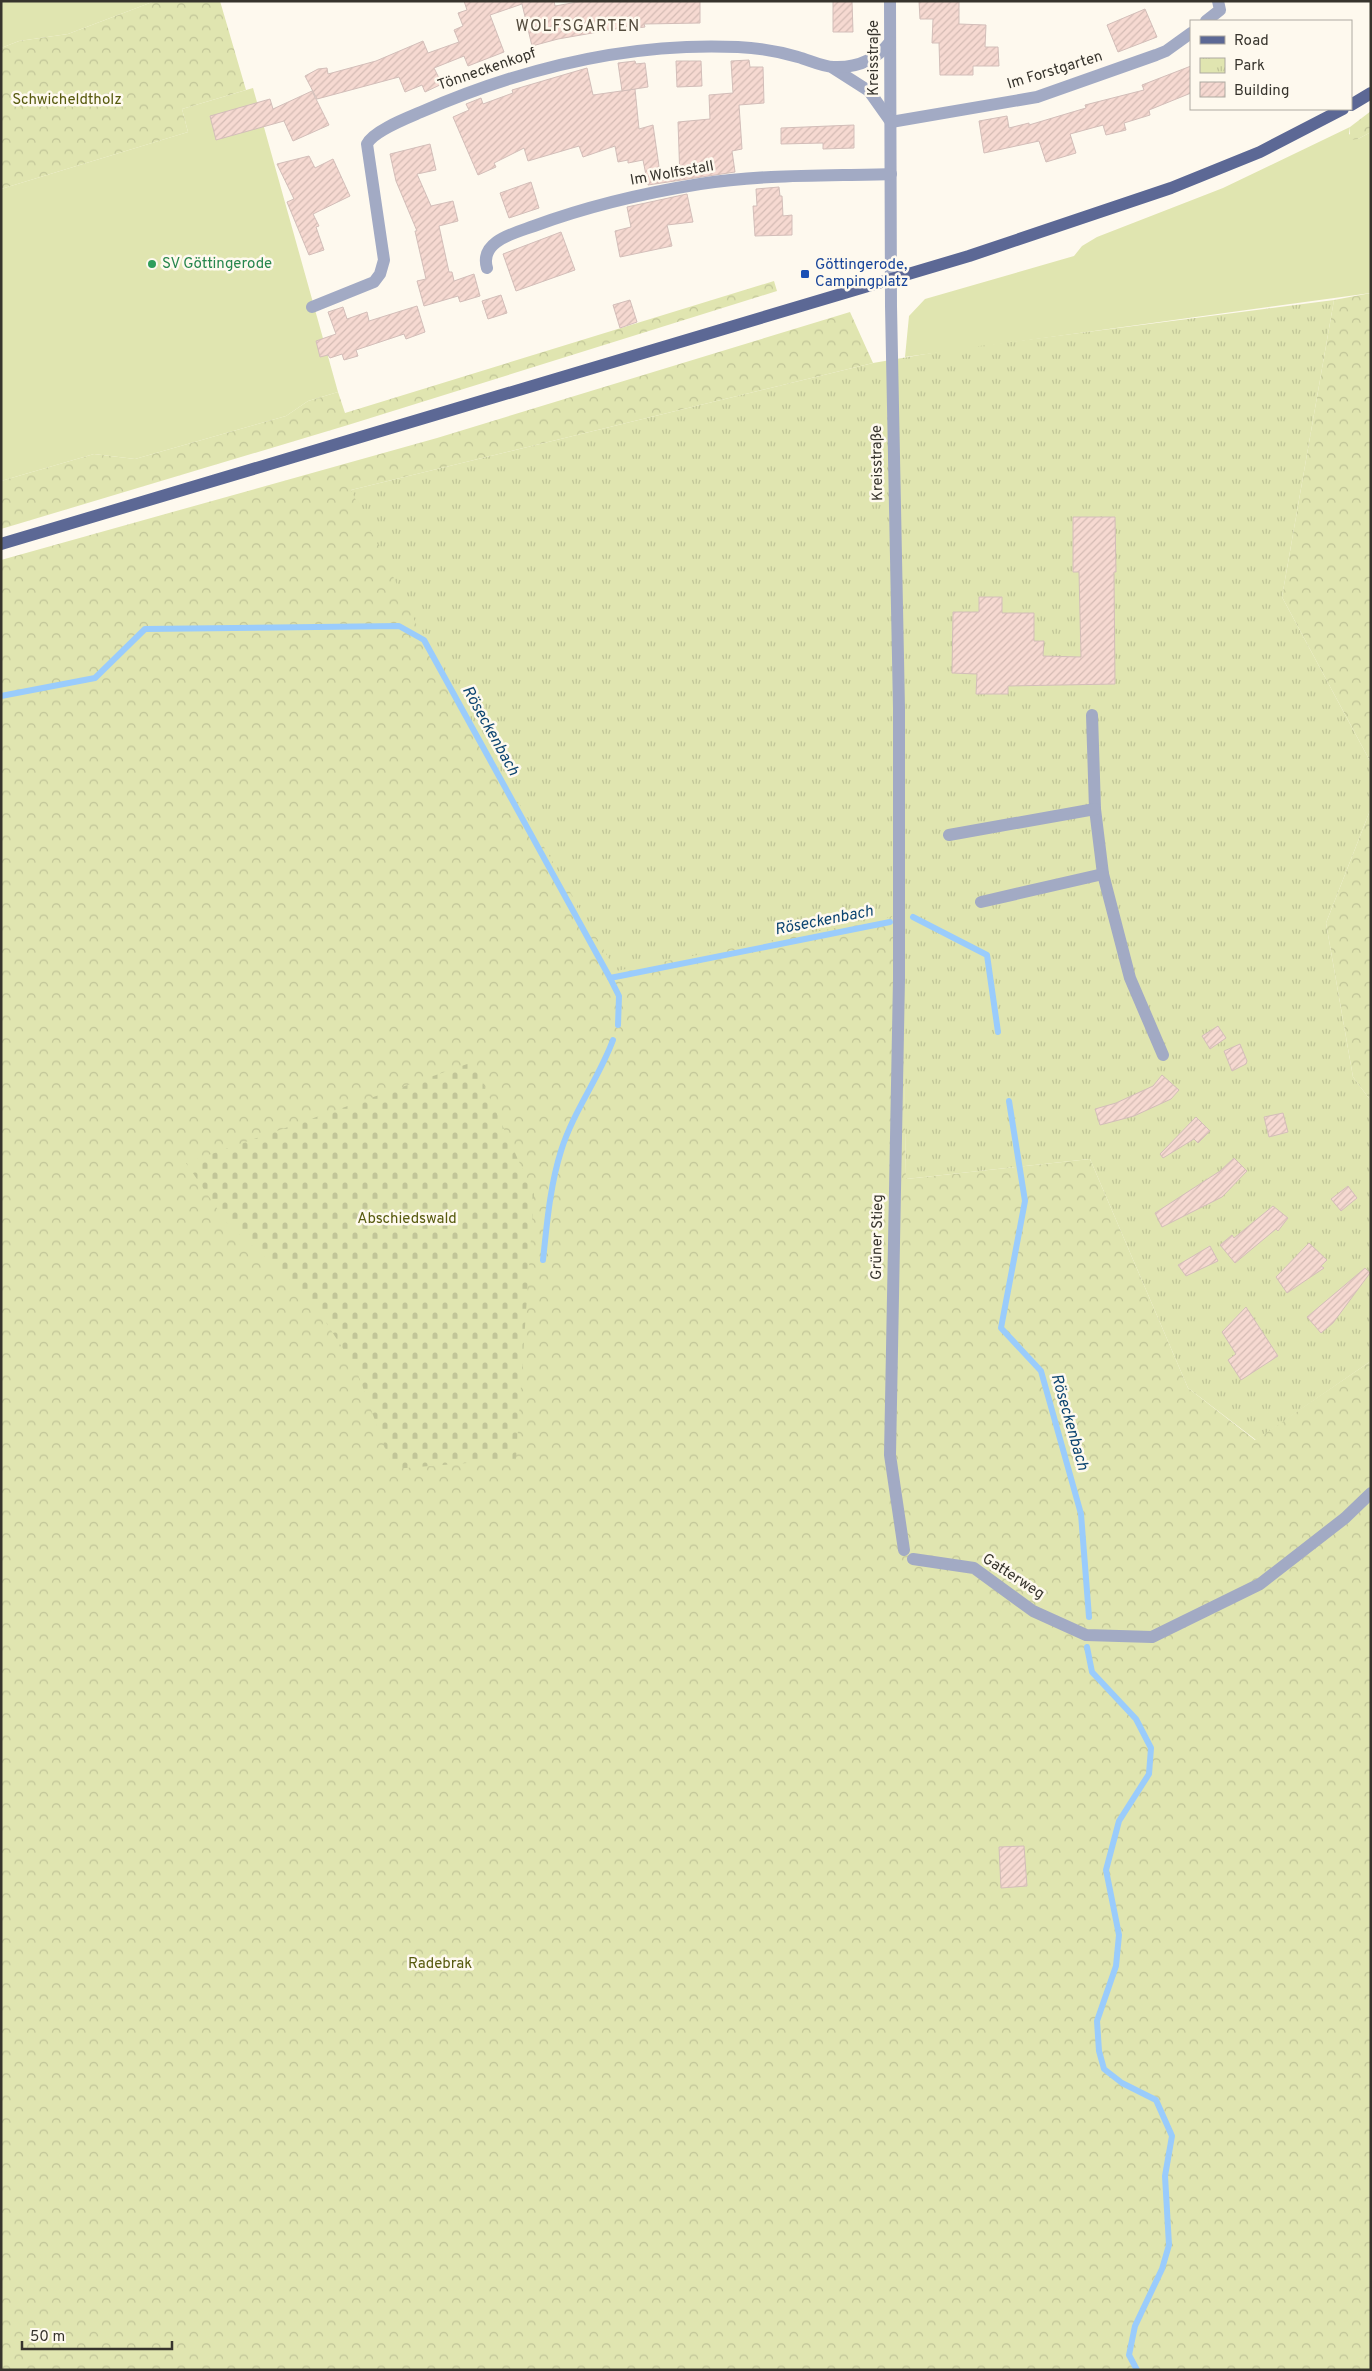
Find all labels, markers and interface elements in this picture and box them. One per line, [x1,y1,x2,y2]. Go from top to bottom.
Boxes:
district label: WOLFSGARTEN [516,17,640,37]
street label: Kreisstraße [865,20,884,96]
legend [1190,20,1352,110]
text: Road [1234,32,1269,51]
street label: Tönneckenkopf [435,44,539,96]
street label: Im Forstgarten [1005,47,1105,95]
text: Park [1234,57,1265,76]
text: Building [1234,82,1289,101]
park label: Schwicheldtholz [12,91,122,110]
street label: Im Wolfsstall [629,157,715,191]
place label: SV Göttingerode [162,255,272,274]
place label: Göttingerode, Campingplatz [815,256,908,292]
marker: SV Göttingerode [146,258,158,270]
marker: Göttingerode, Campingplatz [799,268,811,280]
street label: Kreisstraße [868,425,888,501]
water label: Röseckenbach [457,683,523,780]
water label: Röseckenbach [773,902,875,940]
street label: Grüner Stieg [868,1194,888,1280]
park label: Abschiedswald [357,1210,457,1229]
water label: Röseckenbach [1046,1371,1092,1473]
street label: Gatterweg [978,1550,1048,1604]
park label: Radebrak [408,1955,472,1974]
scale bar [22,2318,172,2350]
text: 50 m [30,2328,65,2347]

